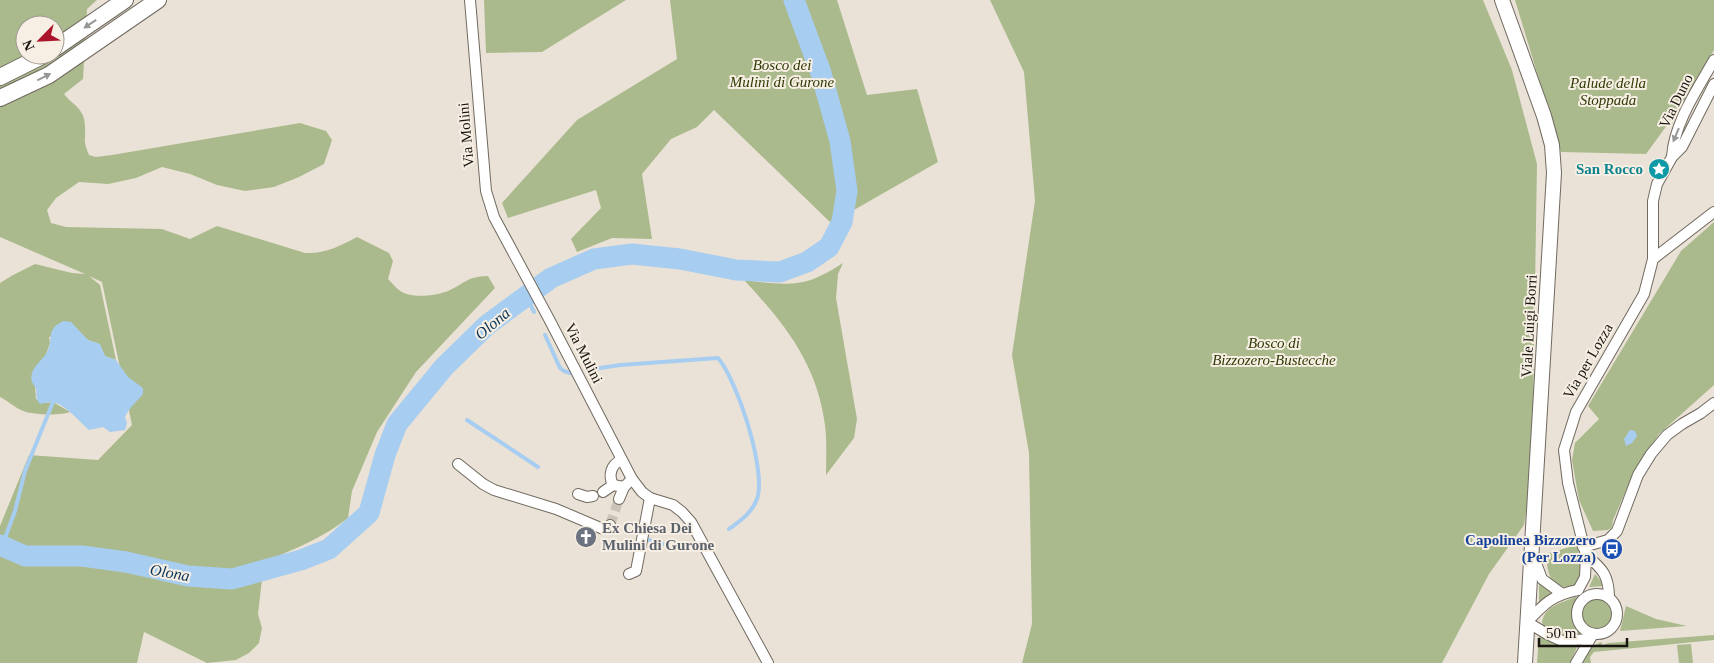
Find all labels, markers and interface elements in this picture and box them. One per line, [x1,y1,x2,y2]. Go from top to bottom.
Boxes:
north arrow [15,15,65,65]
one-way arrow [83,19,97,29]
text: N [20,37,37,53]
park label: Bosco dei Mulini di Gurone [729,57,835,90]
street label: Via Duno [1656,71,1696,131]
one-way arrow [37,73,51,81]
park label: Palude della Stoppada [1569,75,1646,108]
street label: Via Molini [455,102,477,168]
one-way arrow [1672,128,1680,142]
place icon: San Rocco [1647,157,1671,181]
place label: San Rocco [1576,161,1643,177]
street label: Viale Luigi Borri [1518,274,1540,378]
water label: Olona [472,304,513,343]
street label: Via Mulini [562,320,606,386]
street label: Via per Lozza [1560,320,1616,401]
park label: Bosco di Bizzozero-Bustecche [1212,335,1336,368]
place label: Ex Chiesa Dei Mulini di Gurone [602,520,715,553]
church icon: Ex Chiesa Dei Mulini di Gurone [574,525,598,549]
place label: Capolinea Bizzozero (Per Lozza) [1465,532,1596,566]
bus stop icon: Capolinea Bizzozero (Per Lozza) [1600,537,1624,561]
water label: Olona [149,561,191,584]
scale bar [1539,616,1626,648]
text: 50 m [1546,625,1577,641]

